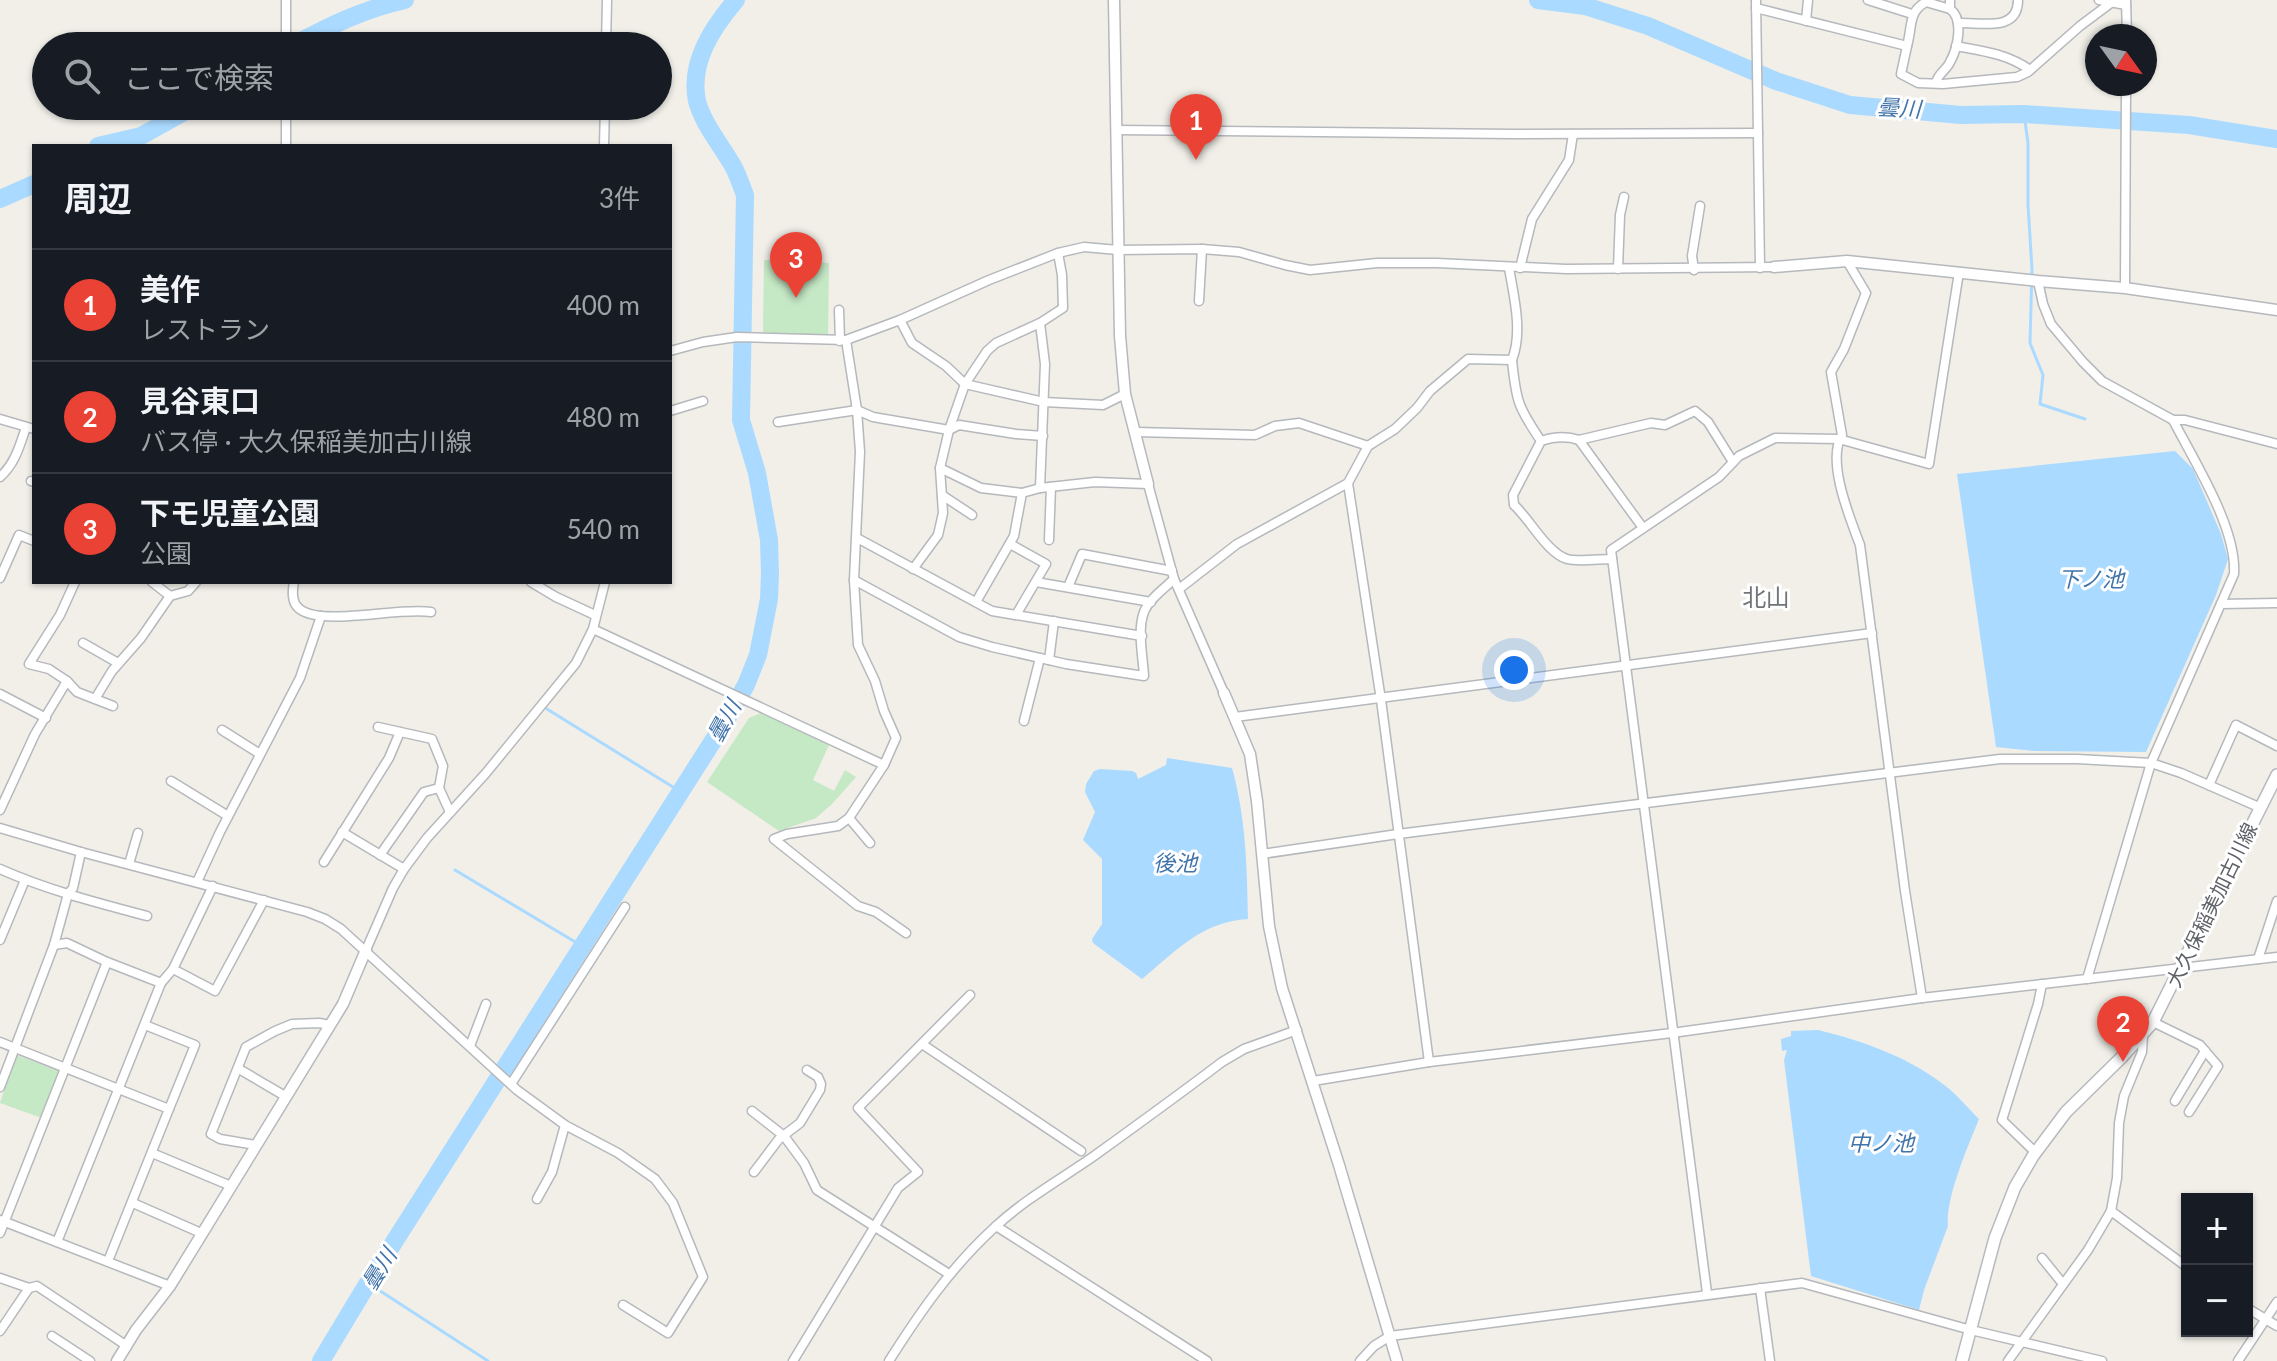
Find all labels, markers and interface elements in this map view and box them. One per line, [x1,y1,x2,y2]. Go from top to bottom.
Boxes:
north arrow [2085,24,2157,96]
search box [32,32,672,120]
icon: search [60,54,104,98]
text: ここで検索 [124,59,274,95]
water label: 曇川 [1876,93,1924,122]
pin: 1 [1170,94,1222,160]
text: 周辺 [64,177,132,218]
text: 3件 [599,182,640,214]
pin: 3 [770,232,822,298]
text: 美作 [140,270,200,306]
text: 1 [82,289,98,321]
text: 400 m [567,289,640,321]
text: レストラン [140,313,270,345]
text: 見谷東口 [140,382,260,418]
text: 2 [82,401,98,433]
text: 480 m [567,401,640,433]
text: バス停 · 大久保稲美加古川線 [140,425,472,457]
text: 下モ児童公園 [140,494,320,530]
text: 3 [82,513,98,545]
text: 540 m [567,513,640,545]
text: 公園 [140,537,192,569]
water label: 下ノ池 [2058,565,2126,592]
district label: 北山 [1742,582,1790,611]
your location [1494,650,1534,690]
water label: 曇川 [701,693,747,747]
street label: 大久保稲美加古川線 [2161,818,2261,991]
water label: 後池 [1153,849,1199,876]
pin: 2 [2097,996,2149,1062]
water label: 中ノ池 [1848,1129,1916,1156]
map controls [2181,1193,2253,1337]
button: + [2181,1193,2253,1265]
water label: 曇川 [355,1241,403,1295]
button: − [2181,1265,2253,1337]

